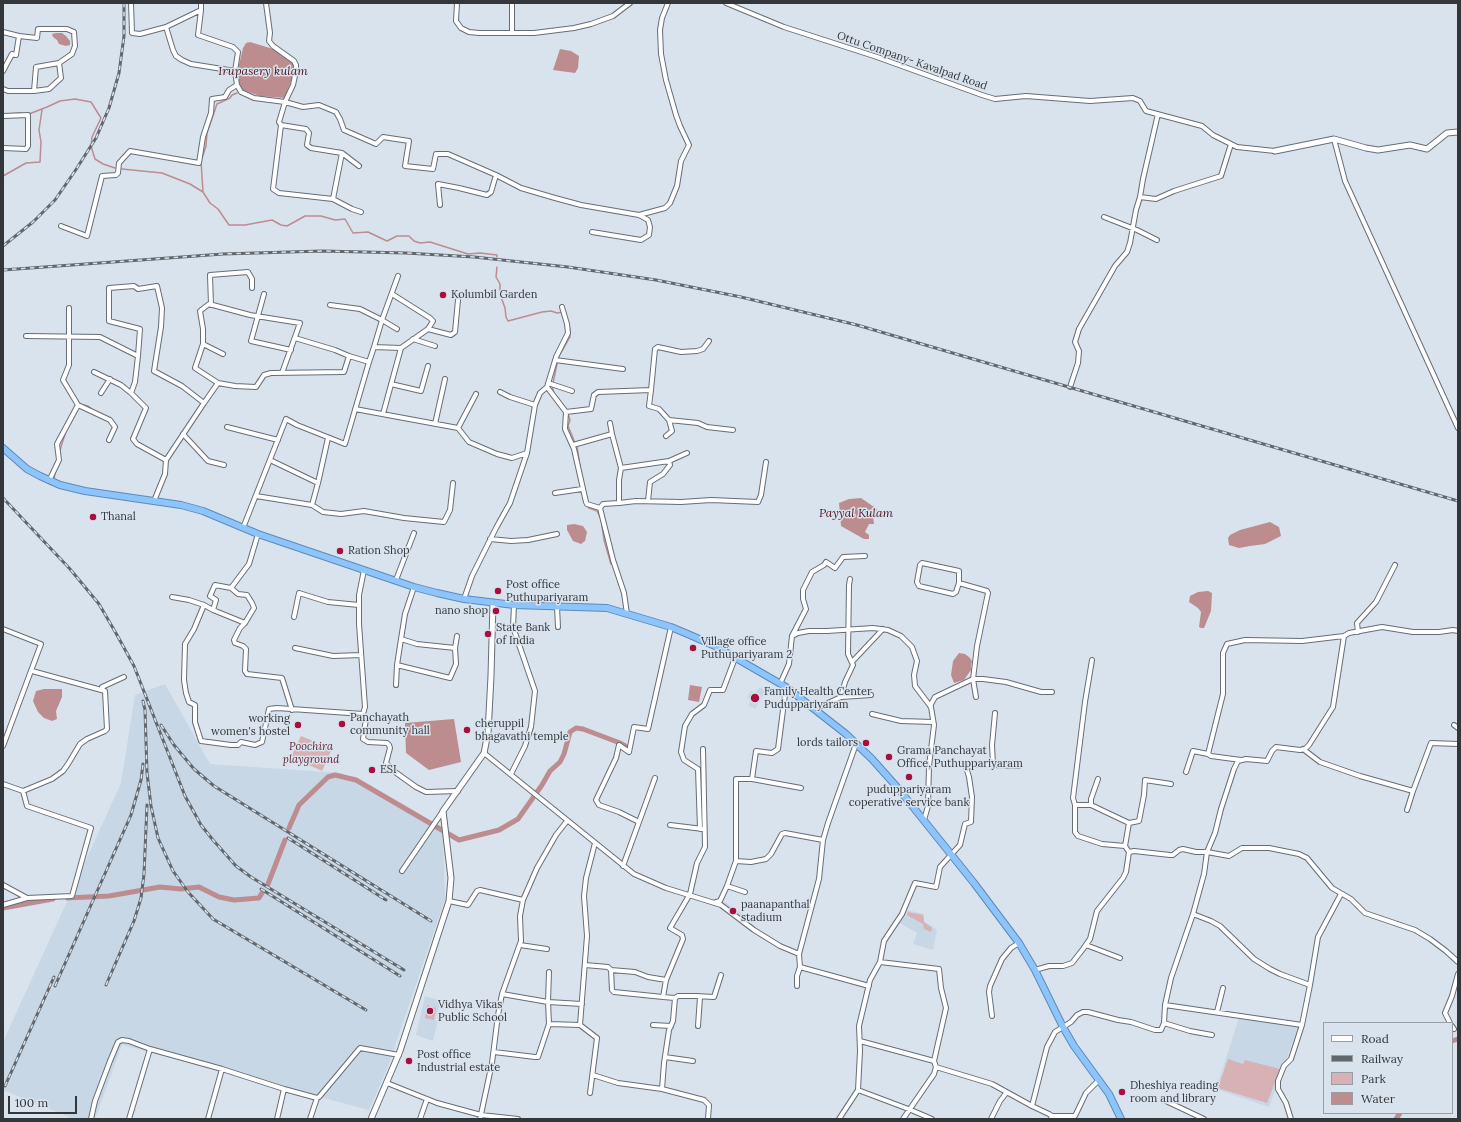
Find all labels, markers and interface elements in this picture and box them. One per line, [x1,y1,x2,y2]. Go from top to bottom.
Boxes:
street label: Ottu Company- Kavalpad Road [835,29,989,93]
water label: Irupasery kulam [218,65,308,79]
place label: Kolumbil Garden [451,288,538,302]
marker: Kolumbil Garden [438,290,448,300]
water label: Payyal Kulam [819,507,893,521]
place label: Thanal [101,510,136,524]
marker: Thanal [88,512,98,522]
place label: Ration Shop [348,544,410,558]
marker: Ration Shop [335,546,345,556]
place label: Post office Puthupariyaram [506,578,588,604]
marker: Post office Puthupariyaram [493,586,503,596]
place label: nano shop [435,604,488,618]
marker: nano shop [491,606,501,616]
place label: State Bank of India [496,621,550,647]
marker: State Bank of India [483,629,493,639]
place label: Village office Puthupariyaram 2 [701,635,792,661]
marker: Village office Puthupariyaram 2 [688,643,698,653]
place label: Family Health Center Puduppariyaram [764,685,872,711]
marker: Family Health Center Puduppariyaram [749,692,761,704]
place label: Panchayath community hall [350,711,430,737]
place label: working women's hostel [211,712,290,738]
place label: cheruppil bhagavathi temple [475,717,569,743]
marker: Panchayath community hall [337,719,347,729]
marker: working women's hostel [293,720,303,730]
marker: cheruppil bhagavathi temple [462,725,472,735]
place label: lords tailors [797,736,858,750]
marker: lords tailors [861,738,871,748]
park label: Poochira playground [283,740,339,766]
place label: Grama Panchayat Office, Puthuppariyaram [897,744,1023,770]
marker: Grama Panchayat Office, Puthuppariyaram [884,752,894,762]
place label: ESI [380,763,397,777]
marker: ESI [367,765,377,775]
marker: puduppariyaram coperative service bank [904,772,914,782]
place label: puduppariyaram coperative service bank [849,783,969,809]
place label: paanapanthal stadium [741,898,810,924]
marker: paanapanthal stadium [728,906,738,916]
place label: Vidhya Vikas Public School [438,998,507,1024]
marker: Vidhya Vikas Public School [425,1006,435,1016]
legend [1323,1022,1453,1114]
text: Road [1361,1031,1389,1046]
place label: Post office Industrial estate [417,1048,500,1074]
text: Railway [1361,1051,1403,1066]
marker: Post office Industrial estate [404,1056,414,1066]
text: Park [1361,1071,1386,1086]
place label: Dheshiya reading room and library [1130,1079,1218,1105]
marker: Dheshiya reading room and library [1117,1087,1127,1097]
scale bar [10,1088,79,1114]
text: Water [1361,1091,1395,1106]
text: 100 m [15,1095,48,1110]

